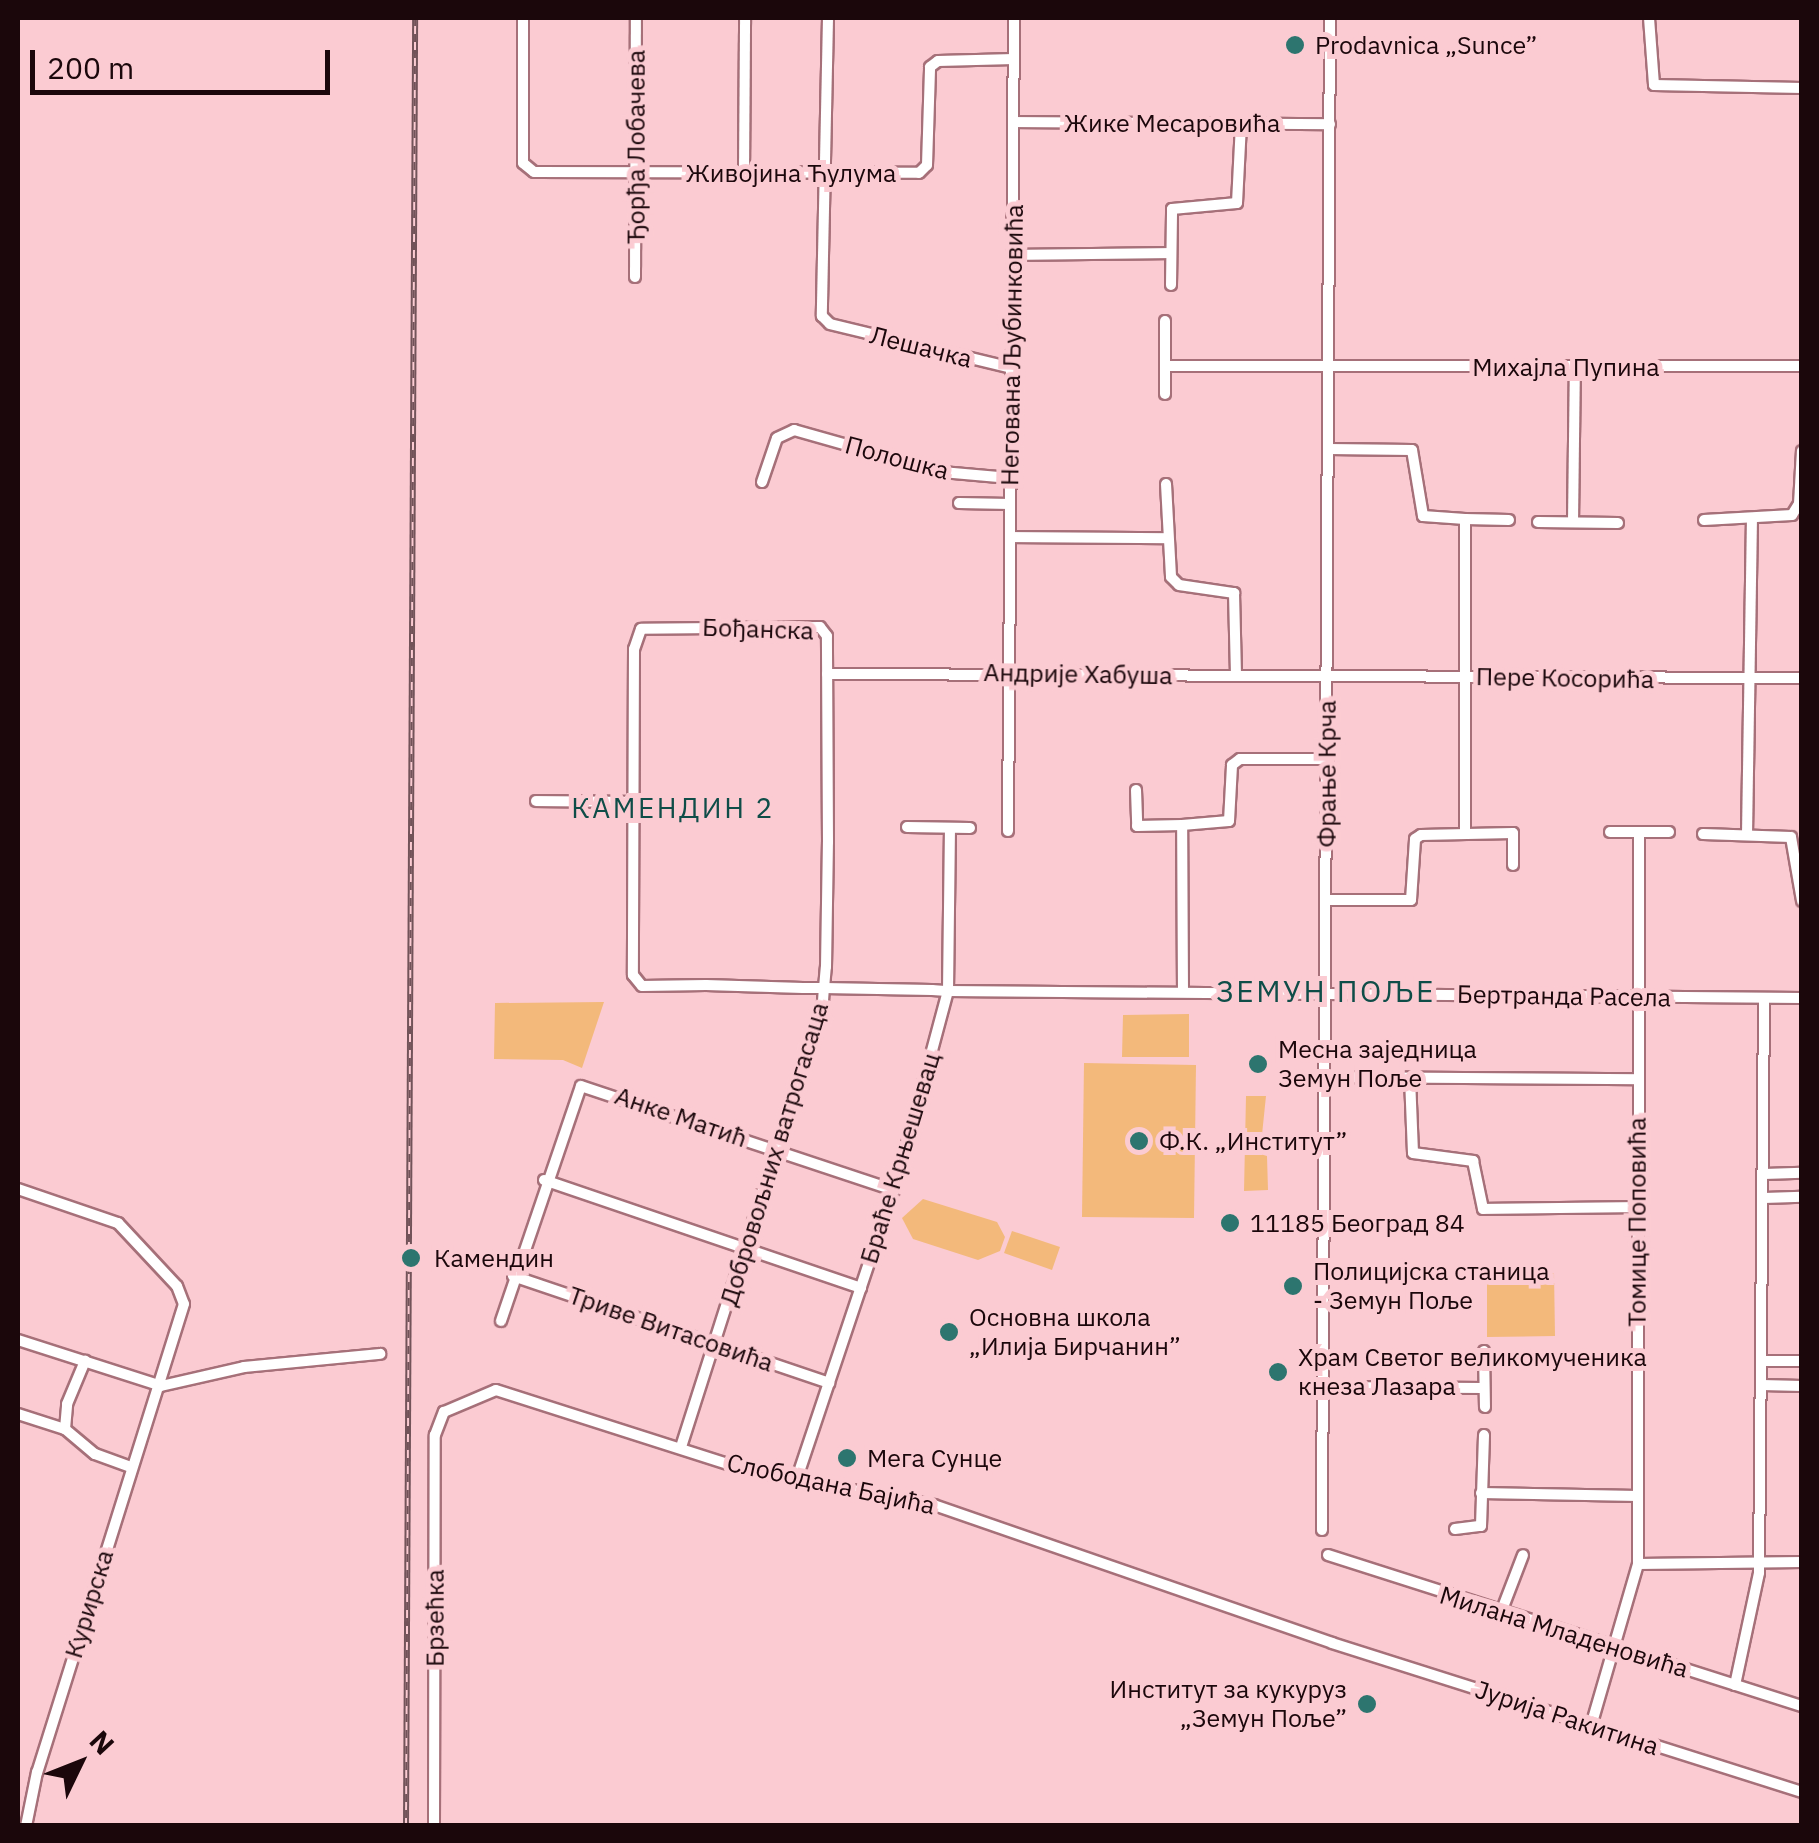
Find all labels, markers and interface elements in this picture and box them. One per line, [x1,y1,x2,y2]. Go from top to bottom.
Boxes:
scale bar [35,30,335,92]
place label: Prodavnica „Sunce” [1315,30,1537,60]
marker: Prodavnica „Sunce” [1284,34,1306,56]
text: 200 m [47,48,134,87]
street label: Ђорђа Лобачева [621,50,651,244]
street label: Жике Месаровића [1064,108,1280,138]
street label: Живојина Ћулума [686,158,896,188]
street label: Негована Љубинковића [995,204,1029,486]
street label: Лешачка [867,320,975,374]
street label: Михајла Пупина [1472,352,1660,382]
street label: Полошка [842,430,952,486]
street label: Бођанска [702,612,814,646]
street label: Андрије Хабуша [983,657,1173,691]
street label: Пере Косорића [1476,661,1654,695]
street label: Фрање Крча [1312,700,1342,848]
district label: КАМЕНДИН 2 [571,791,775,825]
district label: ЗЕМУН ПОЉЕ [1216,973,1436,1009]
street label: Бертранда Расела [1457,979,1671,1013]
street label: Добровољних ватрогасаца [713,999,835,1309]
place label: Месна заједница Земун Поље [1278,1035,1477,1094]
street label: Браће Крњешевац [854,1049,946,1267]
marker: Месна заједница Земун Поље [1247,1053,1269,1075]
street label: Анке Матић [611,1080,751,1154]
street label: Томице Поповића [1622,1117,1652,1327]
place label: Ф.К. „Институт” [1159,1126,1347,1156]
marker: Ф.К. „Институт” [1128,1130,1150,1152]
place label: 11185 Београд 84 [1250,1208,1465,1238]
marker: 11185 Београд 84 [1219,1212,1241,1234]
place label: Камендин [434,1243,554,1273]
marker: Камендин [398,1245,424,1271]
place label: Полицијска станица - Земун Поље [1313,1257,1550,1316]
marker: Полицијска станица - Земун Поље [1282,1275,1304,1297]
street label: Триве Витасовића [565,1280,777,1378]
place label: Основна школа „Илија Бирчанин” [969,1303,1181,1362]
marker: Основна школа „Илија Бирчанин” [938,1321,960,1343]
place label: Храм Светог великомученика кнеза Лазара [1298,1343,1647,1402]
marker: Храм Светог великомученика кнеза Лазара [1267,1361,1289,1383]
place label: Мега Сунце [867,1443,1002,1473]
street label: Слободана Бајића [724,1447,938,1521]
marker: Мега Сунце [836,1447,858,1469]
street label: Курирска [58,1546,120,1662]
street label: Брзећка [420,1569,450,1667]
street label: Милана Младеновића [1436,1580,1692,1684]
street label: Јурија Ракитина [1471,1674,1663,1762]
place label: Институт за кукуруз „Земун Поље” [1110,1675,1347,1734]
marker: Институт за кукуруз „Земун Поље” [1356,1693,1378,1715]
north arrow [30,1713,130,1813]
text: N [82,1722,123,1762]

